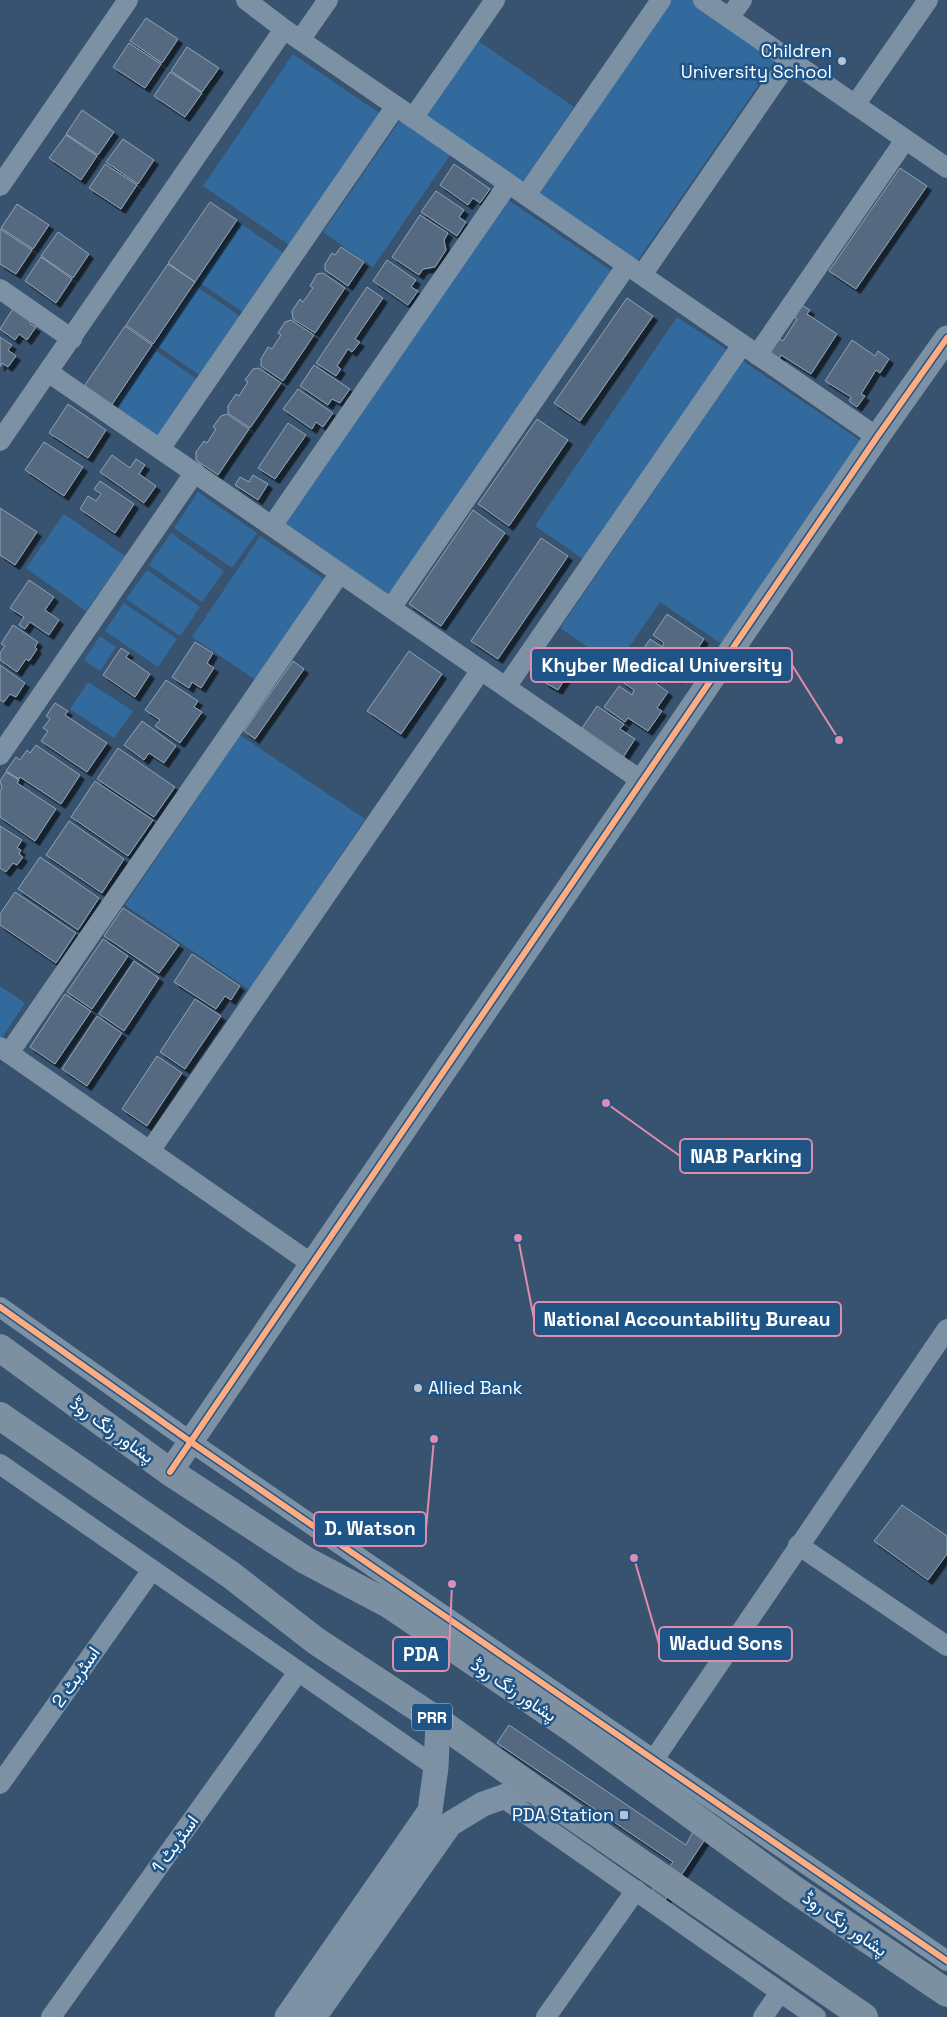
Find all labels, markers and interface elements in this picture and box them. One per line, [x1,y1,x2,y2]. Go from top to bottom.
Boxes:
place label: Children University School [681,39,832,83]
marker: Children University School [836,55,848,67]
callout: Khyber Medical University [531,648,792,682]
text: Khyber Medical University [542,653,782,678]
callout: NAB Parking [680,1139,812,1173]
text: NAB Parking [690,1144,802,1169]
callout: National Accountability Bureau [534,1302,841,1336]
text: National Accountability Bureau [544,1307,830,1332]
place label: Allied Bank [428,1376,523,1399]
marker: Allied Bank [412,1382,424,1394]
street label: پشاور رنگ روڈ [65,1391,159,1469]
callout: D. Watson [314,1512,426,1546]
text: D. Watson [324,1516,416,1541]
callout: Wadud Sons [659,1627,792,1661]
text: Wadud Sons [669,1631,783,1656]
callout: PDA [393,1637,449,1671]
street label: اسٹریٹ 2 [46,1642,105,1712]
text: PDA [403,1642,439,1667]
street label: پشاور رنگ روڈ [466,1653,562,1727]
road number: PRR [412,1704,452,1730]
place label: PDA Station [512,1803,614,1826]
marker: PDA Station [618,1809,630,1821]
street label: اسٹریٹ 1 [146,1810,203,1877]
street label: پشاور رنگ روڈ [798,1886,892,1962]

